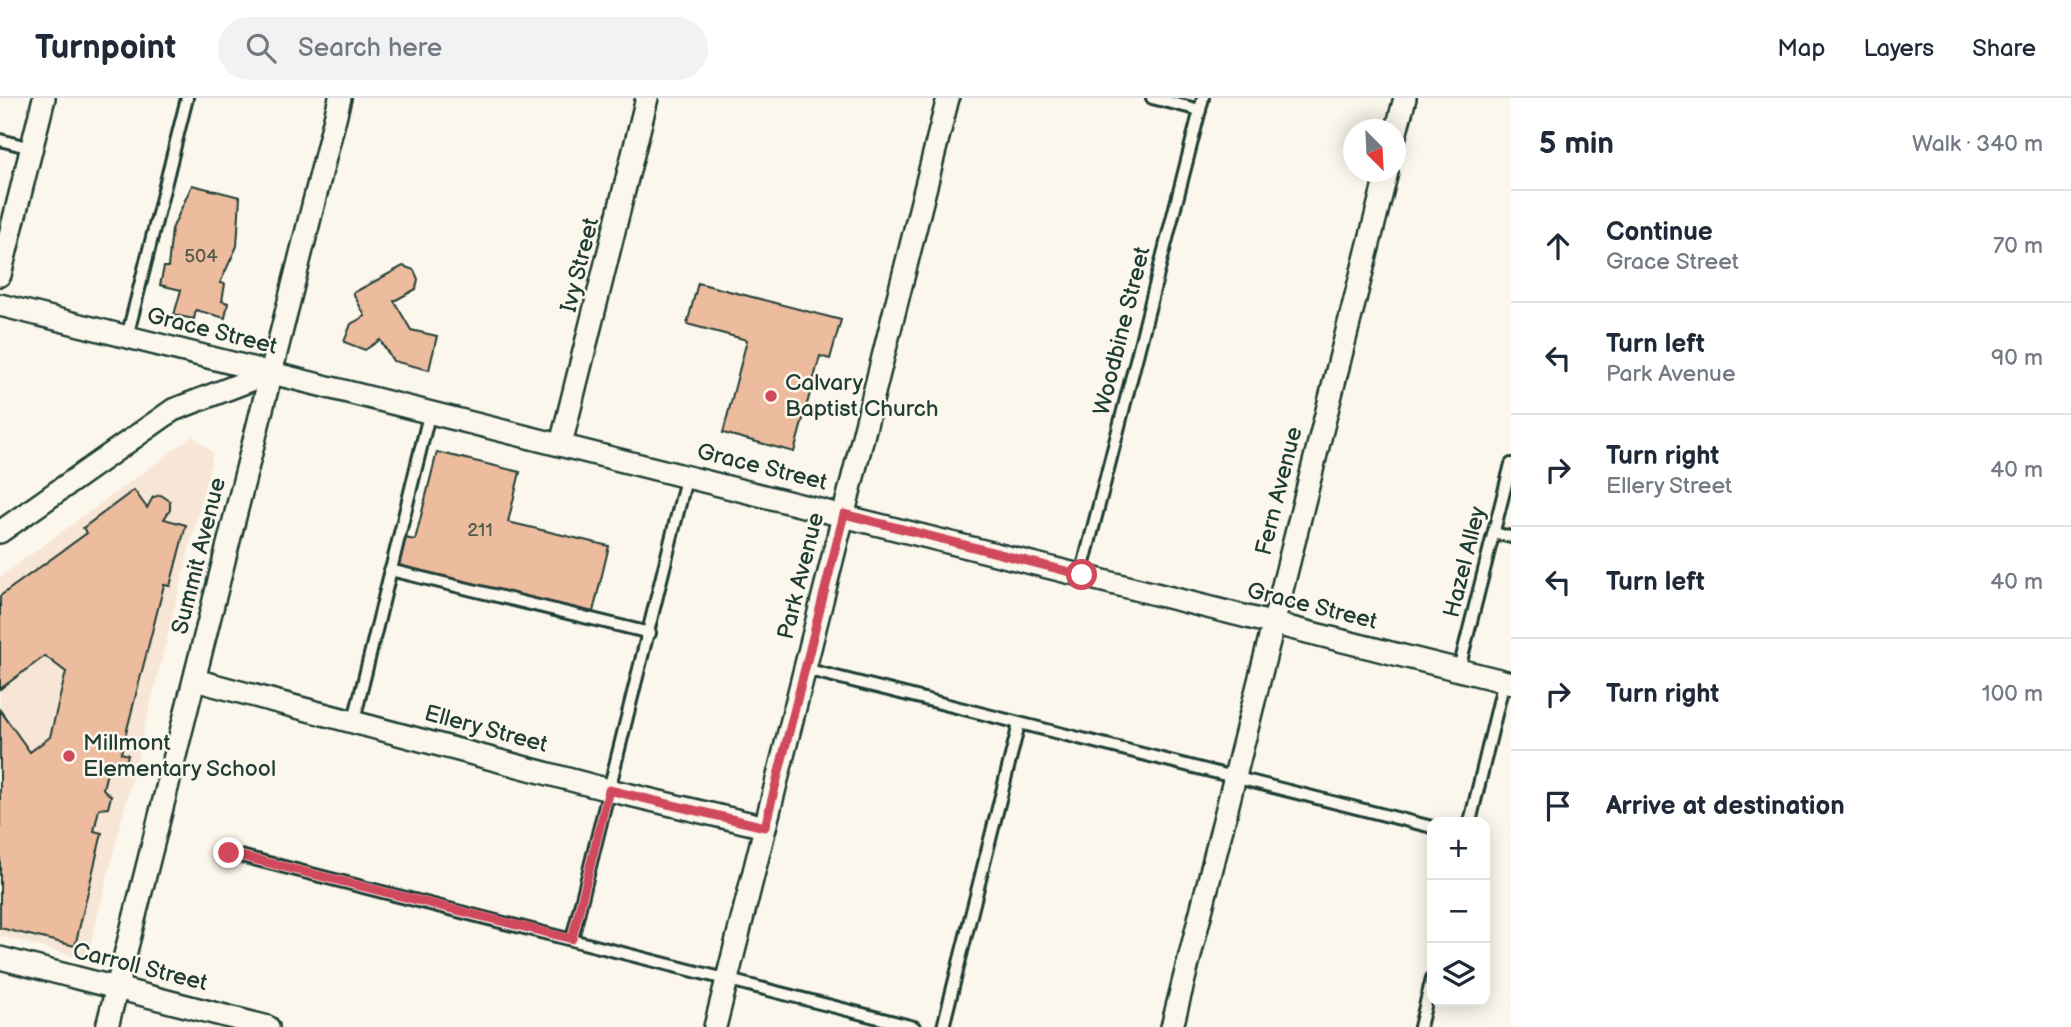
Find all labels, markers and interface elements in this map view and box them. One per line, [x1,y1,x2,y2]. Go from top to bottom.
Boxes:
search box [218,17,708,80]
text: Turnpoint [35,28,176,68]
icon: search [242,29,280,67]
text: Search here [298,33,442,64]
text: Map [1777,34,1825,63]
text: Layers [1863,34,1934,63]
text: Share [1972,34,2036,63]
north arrow [1343,119,1406,182]
text: 5 min [1539,126,1614,162]
text: Walk · 340 m [1912,130,2043,158]
street label: Ivy Street [555,215,605,315]
text: Continue [1606,217,1713,248]
icon: ahead [1539,227,1577,265]
text: 70 m [1993,232,2043,260]
street label: Woodbine Street [1088,244,1156,418]
house number: 504 [184,245,218,268]
text: Grace Street [1606,248,1739,276]
street label: Grace Street [144,301,280,361]
text: Turn left [1606,329,1705,360]
icon: left [1539,339,1577,377]
text: 90 m [1991,344,2043,372]
text: Park Avenue [1606,360,1736,388]
place label: Calvary Baptist Church [785,369,939,423]
marker: Calvary Baptist Church [763,388,779,404]
street label: Fern Avenue [1250,424,1308,558]
street label: Grace Street [694,437,830,497]
text: Turn right [1606,441,1719,472]
icon: right [1539,451,1577,489]
text: 40 m [1990,456,2043,484]
text: Ellery Street [1606,472,1732,500]
street label: Summit Avenue [166,475,232,637]
street label: Hazel Alley [1438,503,1492,620]
street label: Park Avenue [772,510,830,642]
house number: 211 [467,519,493,542]
route start [1066,559,1097,590]
icon: left [1539,563,1577,601]
text: Turn left [1606,567,1705,598]
text: 40 m [1990,568,2043,596]
street label: Grace Street [1244,576,1380,636]
icon: right [1539,675,1577,713]
text: Turn right [1606,679,1719,710]
text: 100 m [1982,680,2043,708]
street label: Ellery Street [421,699,551,759]
place label: Millmont Elementary School [83,729,276,783]
marker: Millmont Elementary School [61,748,77,764]
icon: arrive [1539,787,1577,825]
text: Arrive at destination [1606,791,1845,822]
map controls [1427,817,1490,1006]
button: + [1427,817,1490,880]
route end [213,837,244,868]
button: − [1427,880,1490,943]
street label: Carroll Street [70,937,210,997]
button: layers [1427,943,1490,1006]

